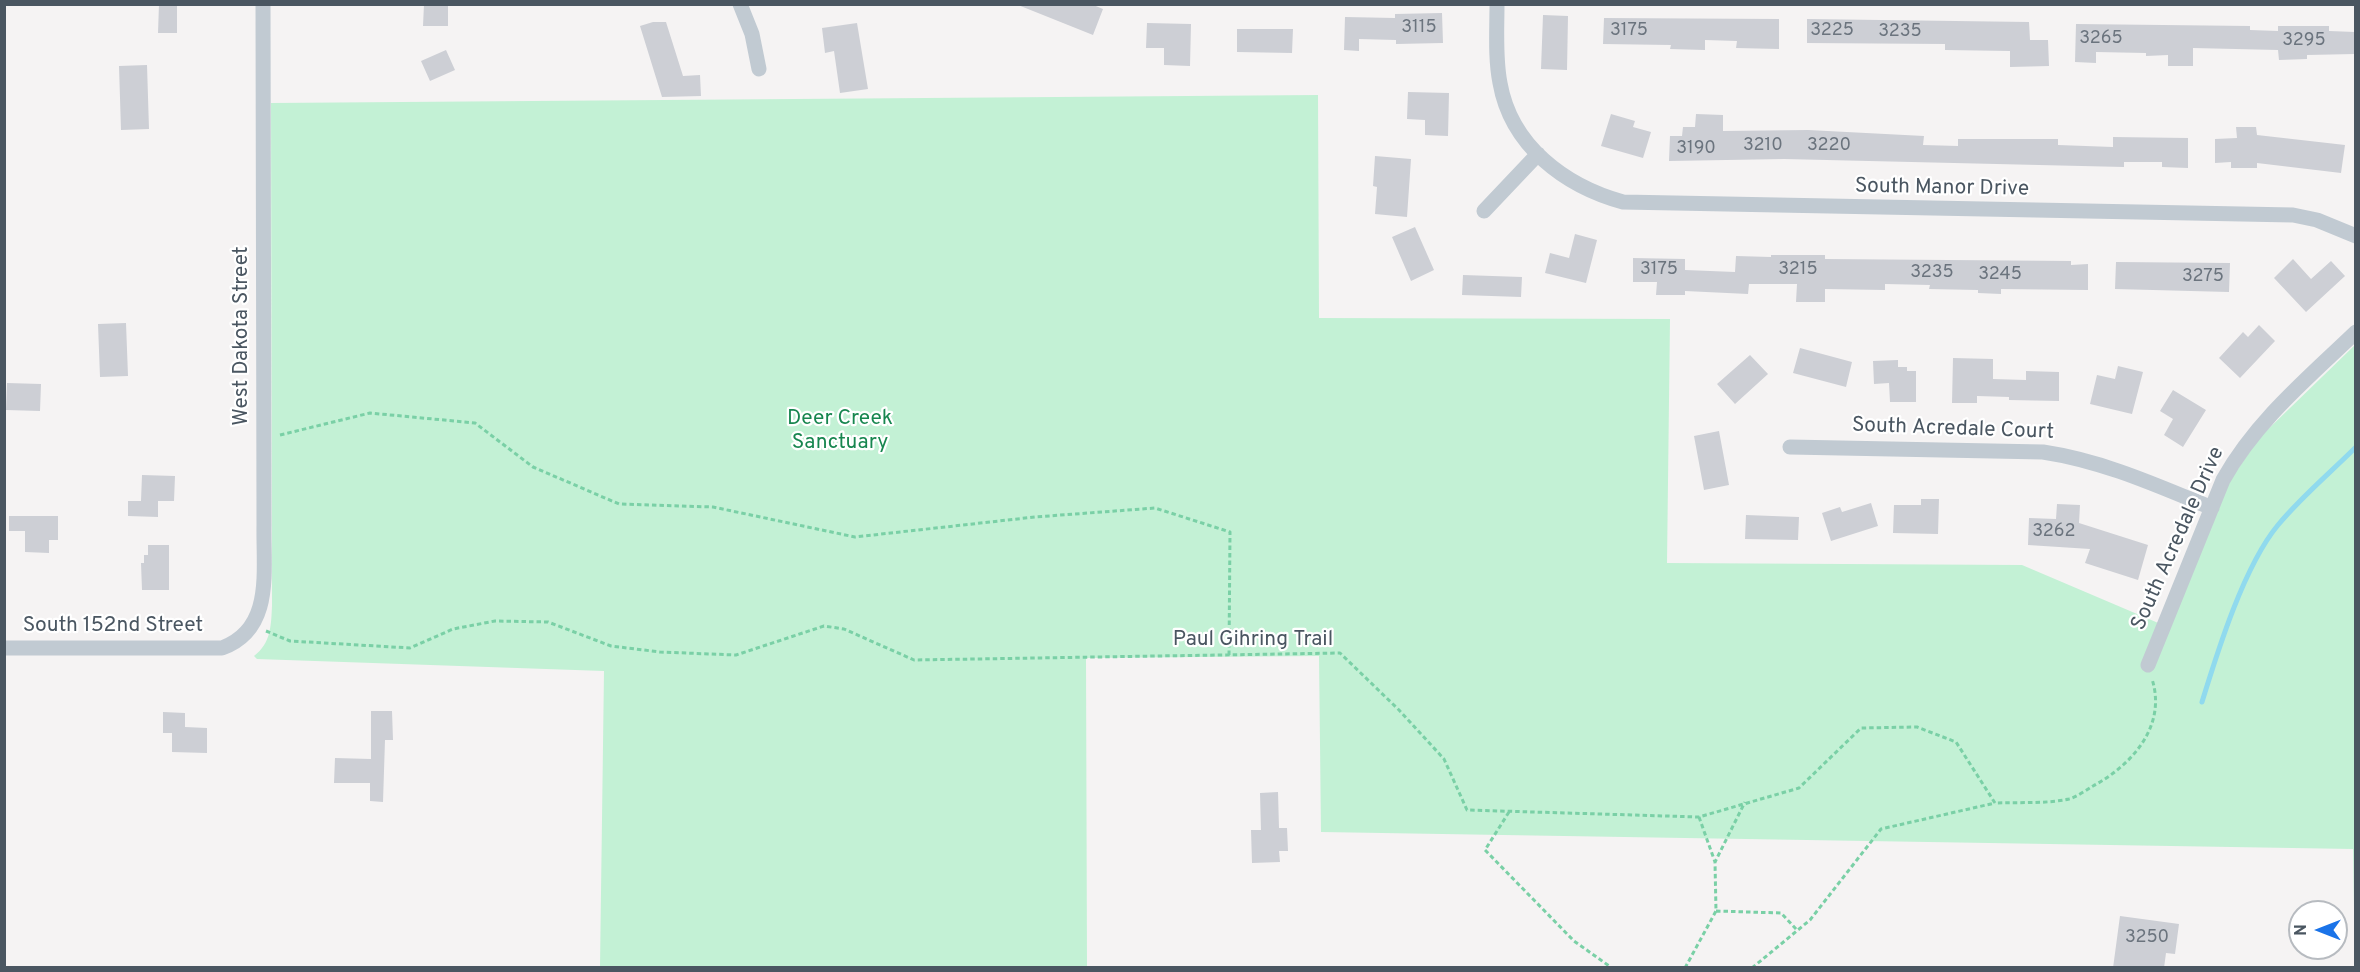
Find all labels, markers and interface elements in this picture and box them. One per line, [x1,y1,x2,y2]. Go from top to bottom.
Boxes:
house number: 3115 [1401,17,1437,39]
house number: 3175 [1610,20,1648,42]
house number: 3225 [1810,20,1854,42]
house number: 3235 [1878,21,1922,43]
house number: 3265 [2079,28,2123,50]
house number: 3295 [2282,30,2326,52]
house number: 3210 [1743,135,1783,157]
house number: 3220 [1807,135,1851,157]
house number: 3190 [1676,138,1716,160]
street label: South Manor Drive [1855,175,2029,203]
street label: West Dakota Street [230,246,256,426]
house number: 3175 [1640,259,1678,281]
house number: 3215 [1778,259,1818,281]
house number: 3235 [1910,262,1954,284]
house number: 3245 [1978,264,2022,286]
house number: 3275 [2182,266,2224,288]
park label: Deer Creek Sanctuary [787,407,893,457]
street label: South Acredale Court [1851,414,2055,446]
street label: South Acredale Drive [2127,443,2231,635]
house number: 3262 [2032,521,2076,543]
street label: South 152nd Street [23,614,203,640]
street label: Paul Gihring Trail [1173,628,1333,654]
north arrow [2288,900,2348,960]
text: N [2292,924,2312,936]
house number: 3250 [2125,927,2169,949]

